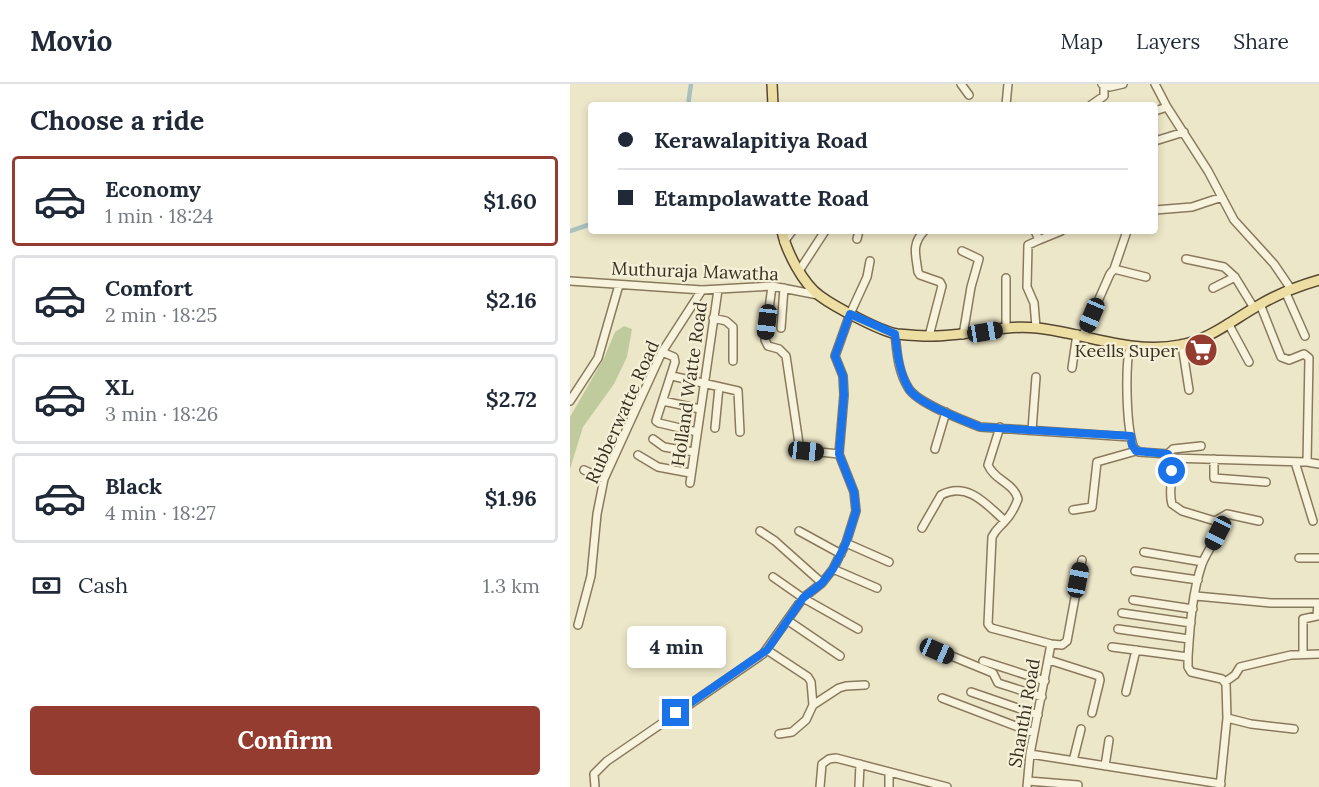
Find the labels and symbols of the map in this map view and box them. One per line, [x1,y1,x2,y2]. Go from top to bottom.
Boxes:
street label: Muthuraja Mawatha [611,257,779,285]
car [1077,295,1107,335]
street label: Holland Watte Road [666,300,712,468]
car [756,303,778,341]
car [966,320,1004,344]
supermarket icon: Keells Super [1183,332,1219,368]
street label: Rubberwatte Road [580,337,664,487]
place label: Keells Super [1075,339,1178,362]
car [787,440,825,462]
route start [1158,457,1185,484]
car [1202,513,1234,553]
car [1066,561,1090,599]
callout: 4 min [627,626,726,668]
car [917,635,957,667]
street label: Shanthi Road [1003,656,1045,769]
route end [662,699,689,726]

